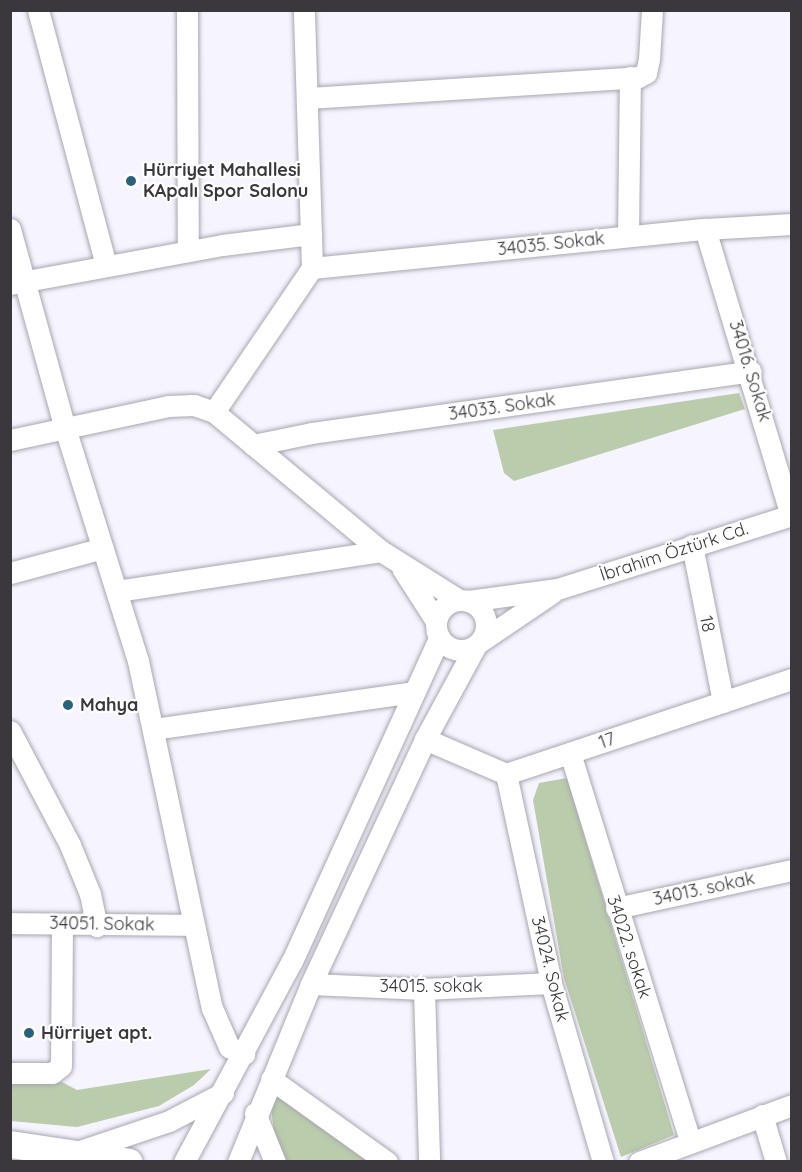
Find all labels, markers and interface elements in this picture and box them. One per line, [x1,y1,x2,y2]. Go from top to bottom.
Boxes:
place label: Hürriyet Mahallesi KApalı Spor Salonu [143,160,308,202]
marker: Hürriyet Mahallesi KApalı Spor Salonu [124,174,138,188]
street label: 34035. Sokak [496,228,606,260]
street label: 34016. Sokak [724,318,776,424]
street label: 34033. Sokak [447,389,557,425]
street label: İbrahim Öztürk Cd. [597,518,751,586]
street label: 18 [695,614,719,634]
place label: Mahya [80,694,138,716]
marker: Mahya [61,698,75,712]
street label: 17 [596,728,618,754]
street label: 34013. sokak [651,868,757,910]
street label: 34022. sokak [602,893,656,1001]
street label: 34051. Sokak [49,912,155,936]
street label: 34024. Sokak [526,914,574,1024]
street label: 34015. sokak [379,975,483,997]
place label: Hürriyet apt. [41,1022,152,1044]
marker: Hürriyet apt. [22,1026,36,1040]

